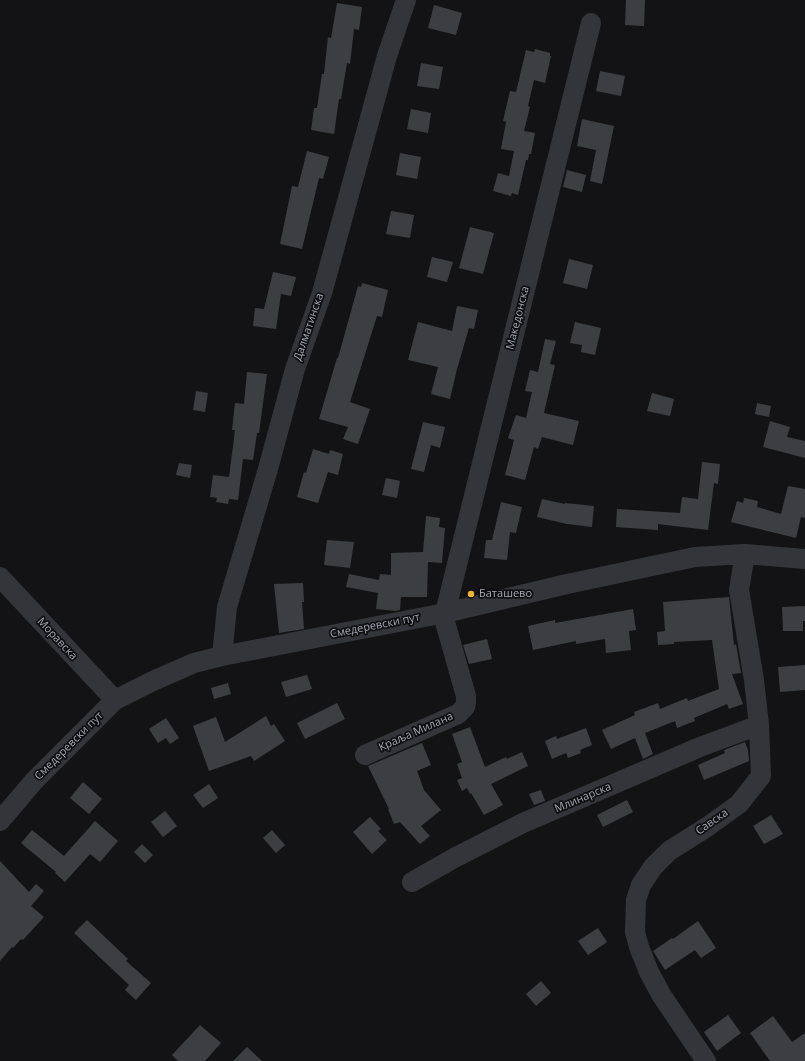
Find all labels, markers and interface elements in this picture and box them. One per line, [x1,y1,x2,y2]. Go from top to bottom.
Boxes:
street label: Македонска [504,285,532,351]
street label: Далматинска [291,292,327,362]
place label: Баташево [479,587,532,601]
marker: Баташево [466,589,476,599]
street label: Смедеревски пут [329,611,421,641]
street label: Моравска [34,615,80,663]
street label: Смедеревски пут [32,709,106,783]
street label: Краља Милана [377,710,455,754]
street label: Млинарска [553,780,613,816]
street label: Савска [693,806,731,838]

